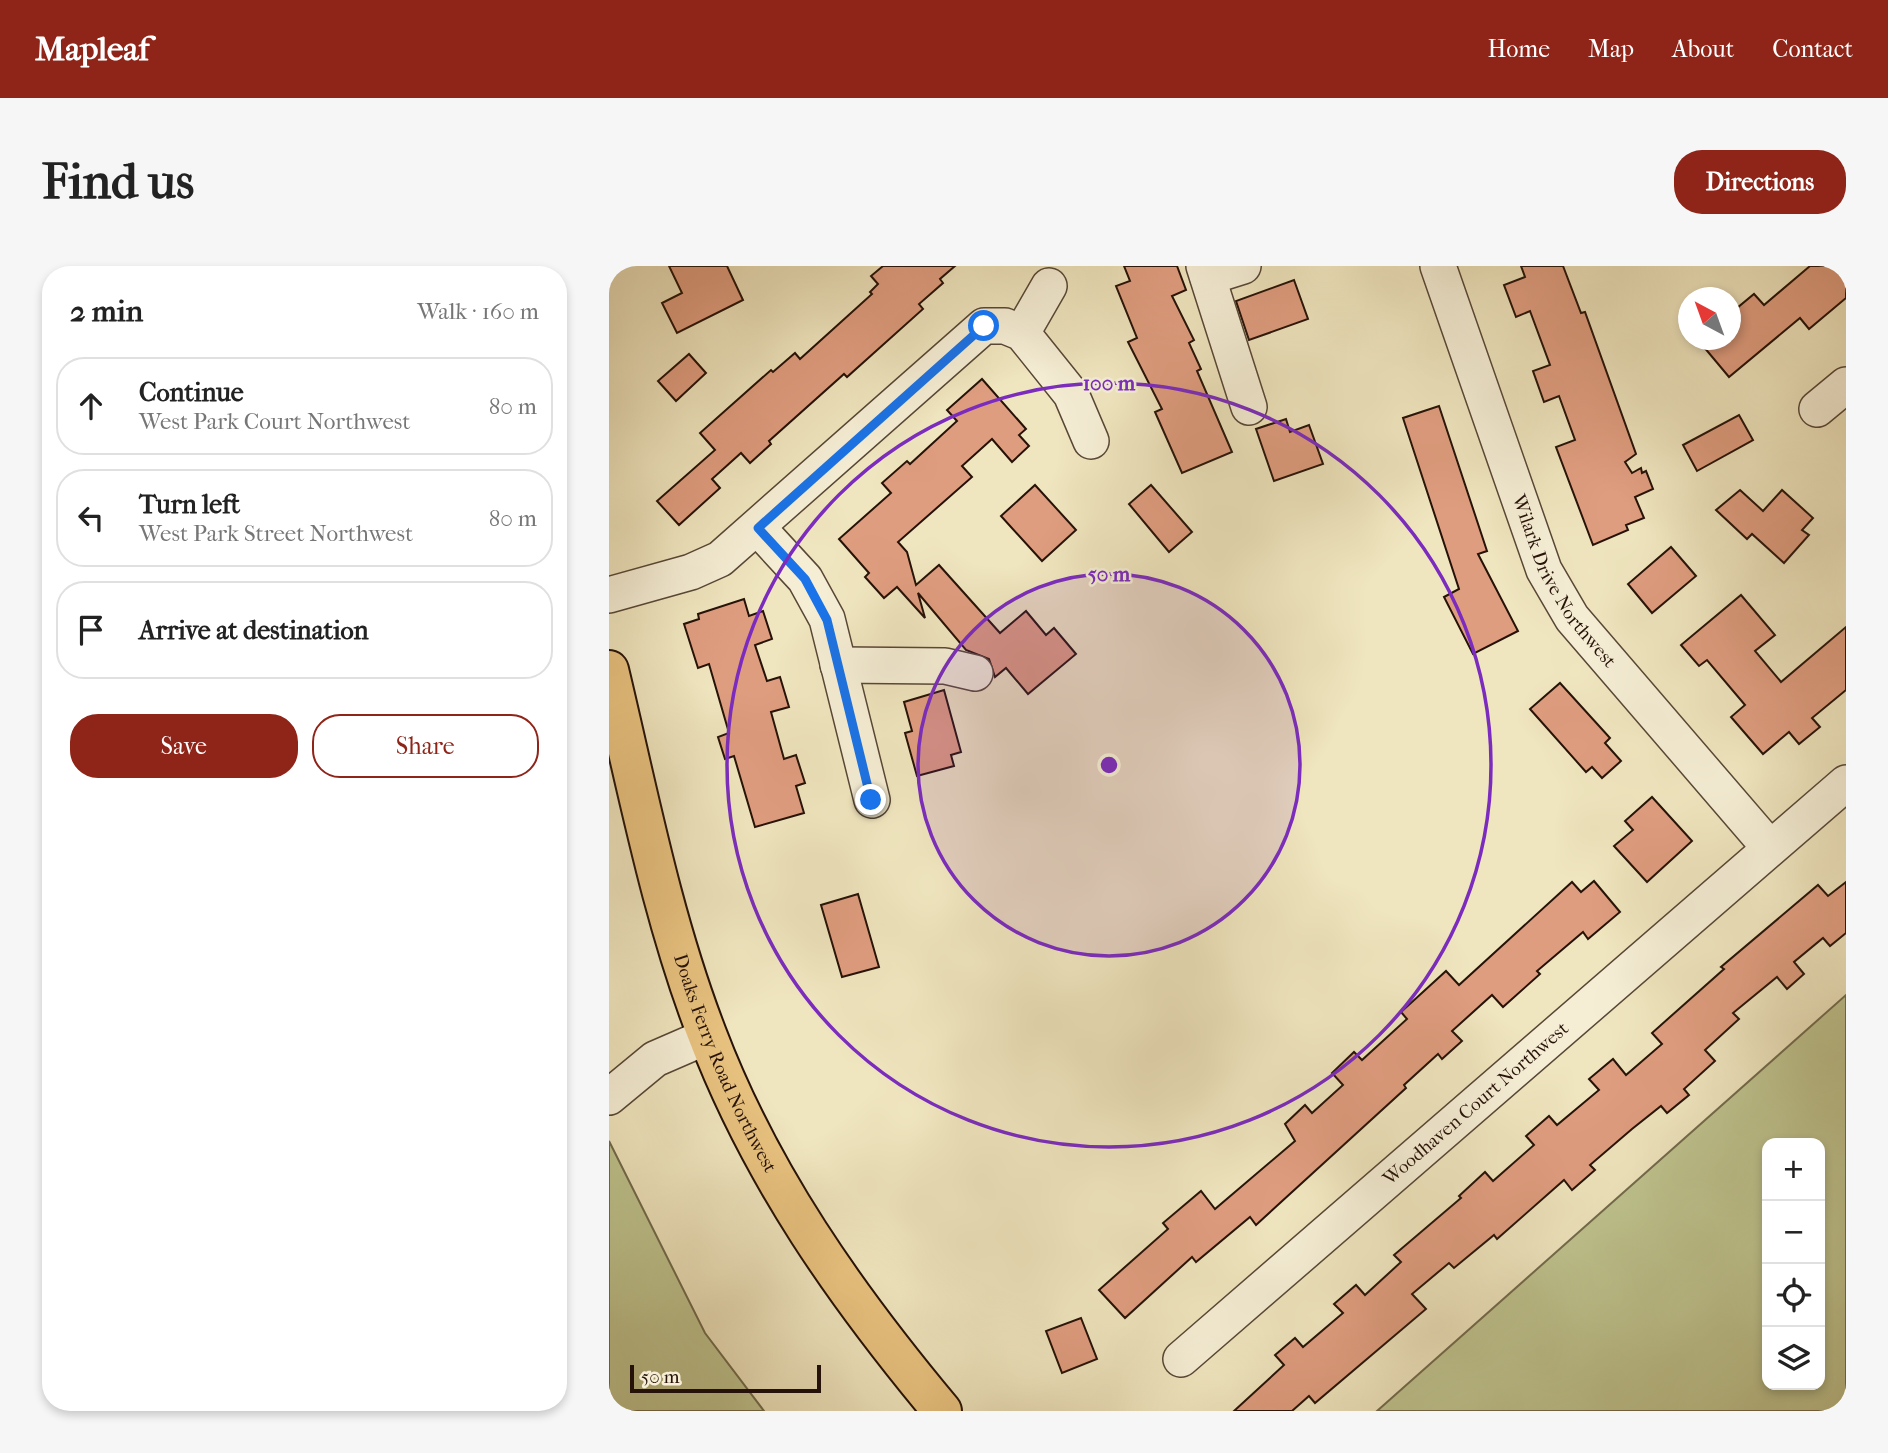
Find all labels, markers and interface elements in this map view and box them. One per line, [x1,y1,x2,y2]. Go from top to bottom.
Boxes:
text: Mapleaf [35,30,149,69]
text: Home [1488,35,1550,63]
text: Map [1588,35,1634,63]
text: About [1672,35,1734,63]
text: Contact [1772,35,1853,63]
button: Directions [1674,150,1846,214]
text: Find us [42,153,194,211]
north arrow [1678,287,1741,350]
text: 2 min [70,294,143,329]
text: Walk · 160 m [417,298,539,325]
route start [968,310,999,341]
text: 100 m [1083,371,1136,395]
text: Continue [139,377,244,408]
icon: ahead [72,387,110,425]
text: 80 m [489,393,537,420]
text: West Park Court Northwest [139,408,411,435]
text: Turn left [139,489,240,520]
street label: Wilark Drive Northwest [1507,491,1621,672]
icon: left [72,499,110,537]
text: 80 m [489,505,537,532]
text: West Park Street Northwest [139,520,413,547]
text: 50 m [1088,562,1131,586]
icon: arrive [72,611,110,649]
text: Arrive at destination [139,615,369,646]
button: Save [70,714,298,778]
button: Share [312,714,539,778]
centre of rings [1097,753,1121,777]
route end [855,784,886,815]
street label: Doaks Ferry Road Northwest [669,951,781,1177]
street label: Woodhaven Court Northwest [1378,1017,1573,1190]
map controls [1762,1138,1825,1390]
button: + [1762,1138,1825,1201]
button: − [1762,1201,1825,1264]
button: locate [1762,1264,1825,1327]
button: layers [1762,1327,1825,1390]
scale bar [630,1362,821,1394]
text: 50 m [641,1366,680,1388]

